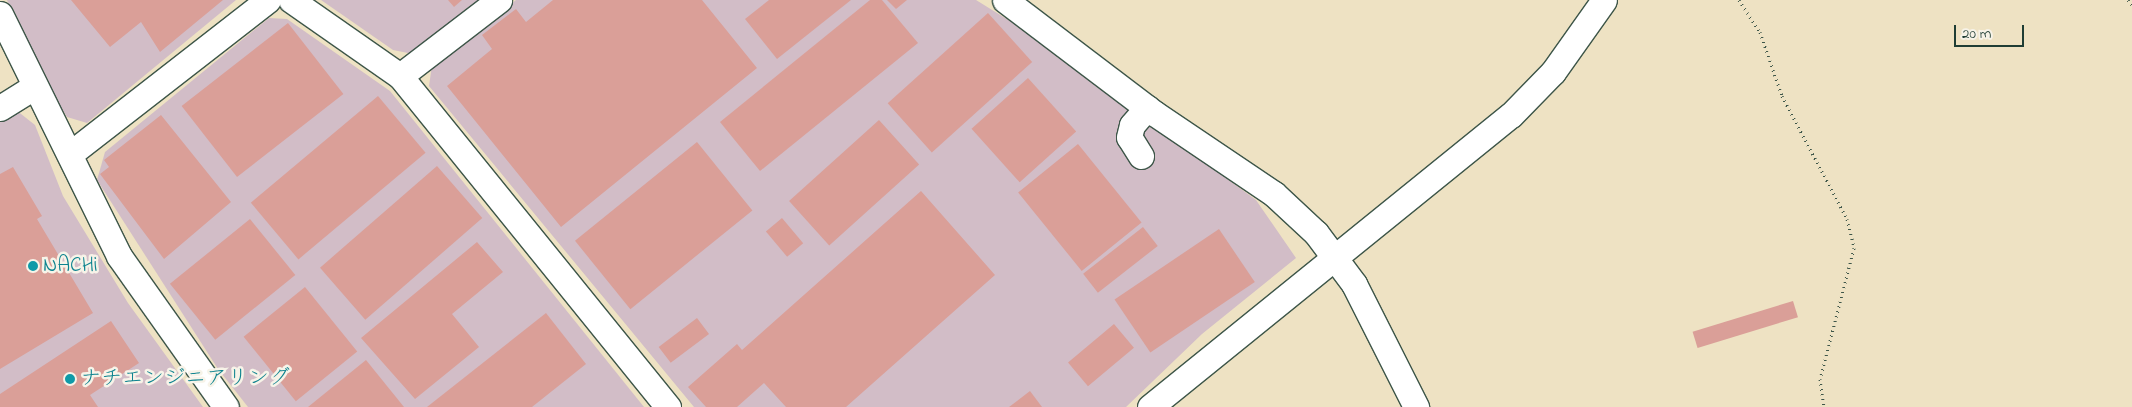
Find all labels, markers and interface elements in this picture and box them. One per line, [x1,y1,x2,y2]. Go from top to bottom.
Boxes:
scale bar [1957,15,2027,47]
text: 20 m [1962,23,1991,45]
place label: NACHi [43,253,98,279]
marker: NACHi [27,260,39,272]
place label: ナチエンジニアリング [80,366,290,392]
marker: ナチエンジニアリング [64,373,76,385]

